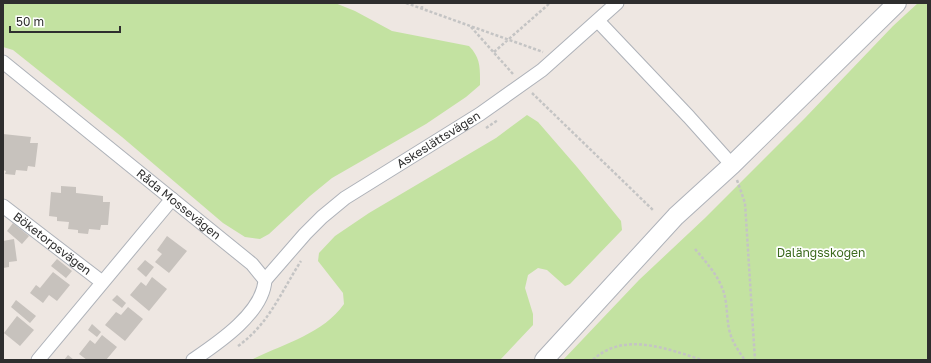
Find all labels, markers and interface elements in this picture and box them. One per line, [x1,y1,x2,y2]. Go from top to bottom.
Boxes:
scale bar [10,8,120,34]
text: 50 m [16,14,44,29]
street label: Askeslättsvägen [394,108,483,171]
street label: Råda Mossevägen [134,165,224,243]
street label: Böketorpsvägen [11,209,94,278]
park label: Dalängsskogen [777,245,865,260]

